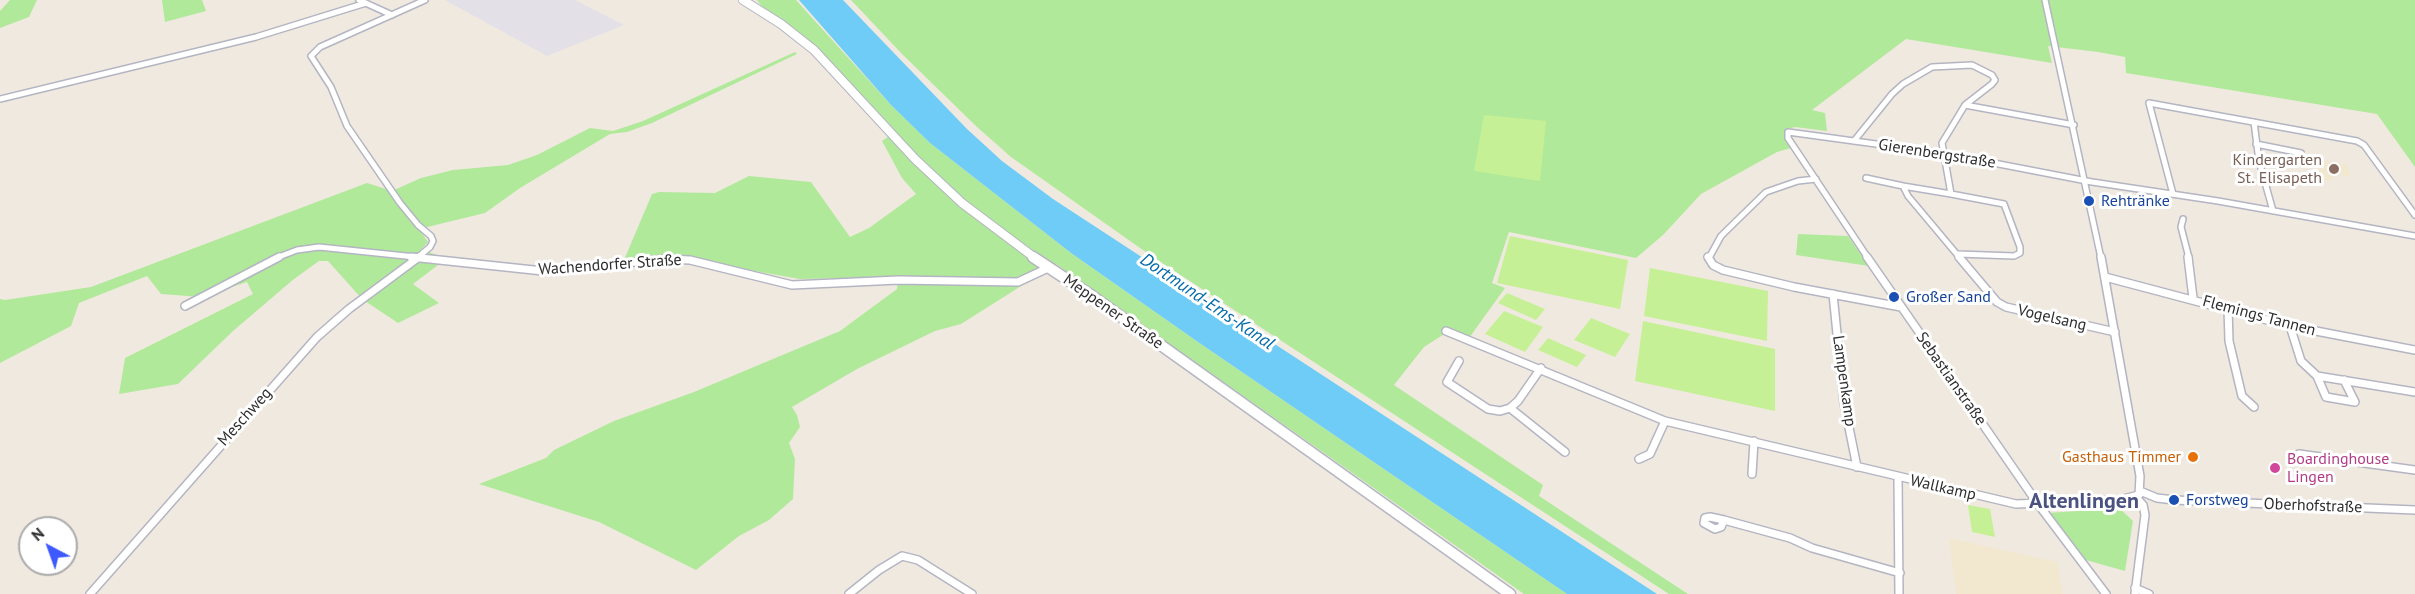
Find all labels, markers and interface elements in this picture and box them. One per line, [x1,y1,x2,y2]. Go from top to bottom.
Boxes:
street label: Gierenbergstraße [1877,135,1997,173]
place label: Kindergarten St. Elisapeth [2232,150,2322,188]
marker: Kindergarten St. Elisapeth [2327,162,2341,176]
place label: Rehtränke [2101,191,2170,211]
marker: Rehtränke [2082,194,2096,208]
water label: Dortmund-Ems-Kanal [1136,249,1278,355]
street label: Wachendorfer Straße [538,250,682,280]
street label: Meppener Straße [1059,270,1167,354]
place label: Großer Sand [1906,287,1991,307]
marker: Großer Sand [1887,290,1901,304]
street label: Flemings Tannen [2200,292,2318,340]
street label: Vogelsang [2016,301,2088,335]
street label: Sebastianstraße [1912,329,1990,429]
street label: Lampenkamp [1828,334,1860,428]
street label: Meschweg [214,384,276,450]
place label: Gasthaus Timmer [2062,447,2181,467]
place label: Boardinghouse Lingen [2287,449,2389,487]
marker: Gasthaus Timmer [2186,450,2200,464]
marker: Boardinghouse Lingen [2268,461,2282,475]
street label: Wallkamp [1908,471,1978,505]
district label: Altenlingen [2029,489,2139,515]
place label: Forstweg [2186,490,2249,510]
marker: Forstweg [2167,493,2181,507]
street label: Oberhofstraße [2263,495,2363,517]
north arrow [18,516,78,576]
text: N [27,523,48,545]

